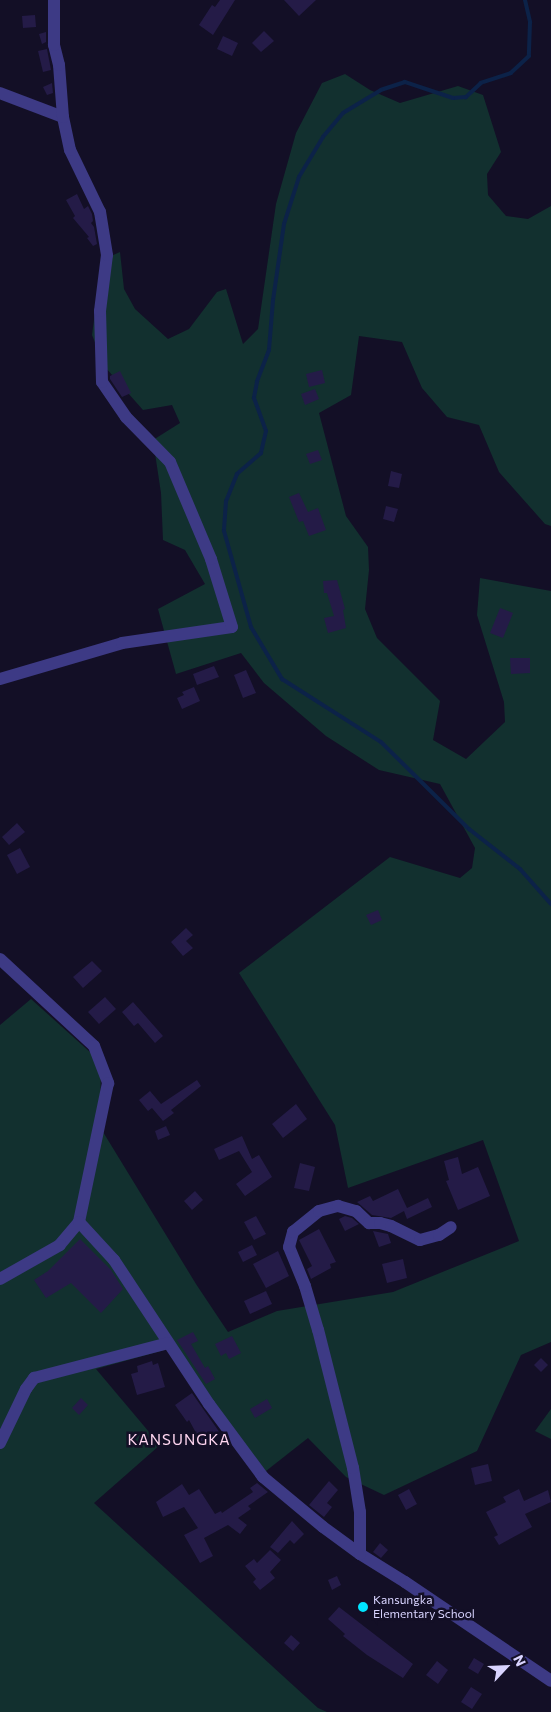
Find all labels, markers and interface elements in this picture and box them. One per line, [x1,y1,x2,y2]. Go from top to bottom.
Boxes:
district label: KANSUNGKA [126,1431,232,1449]
place label: Kansungka Elementary School [373,1593,475,1621]
marker: Kansungka Elementary School [357,1601,369,1613]
north arrow [481,1642,531,1692]
text: N [510,1652,530,1669]

